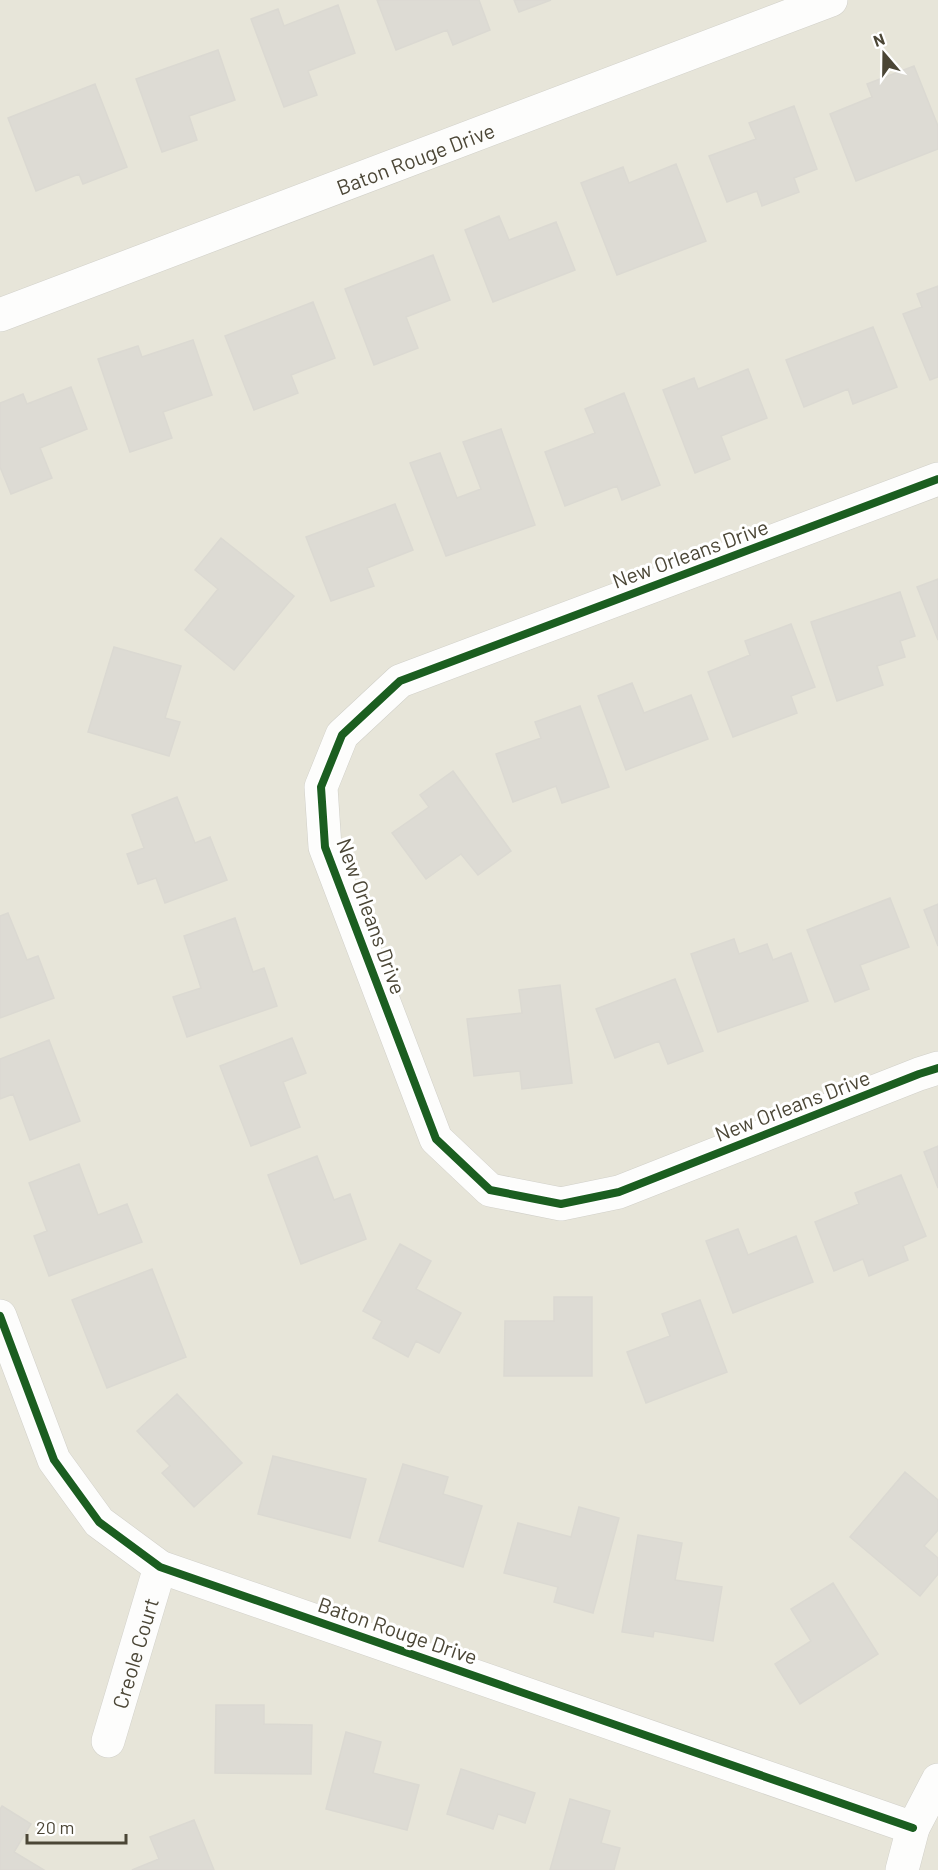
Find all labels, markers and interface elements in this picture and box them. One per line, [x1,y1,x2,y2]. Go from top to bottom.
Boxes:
north arrow [854,24,914,84]
text: N [870,29,887,50]
street label: Baton Rouge Drive [333,116,498,199]
street label: New Orleans Drive [609,513,771,593]
street label: New Orleans Drive [332,835,412,997]
street label: New Orleans Drive [711,1064,873,1146]
street label: Baton Rouge Drive [315,1591,481,1669]
street label: Creole Court [106,1595,163,1711]
scale bar [27,1807,126,1845]
text: 20 m [36,1816,74,1838]

